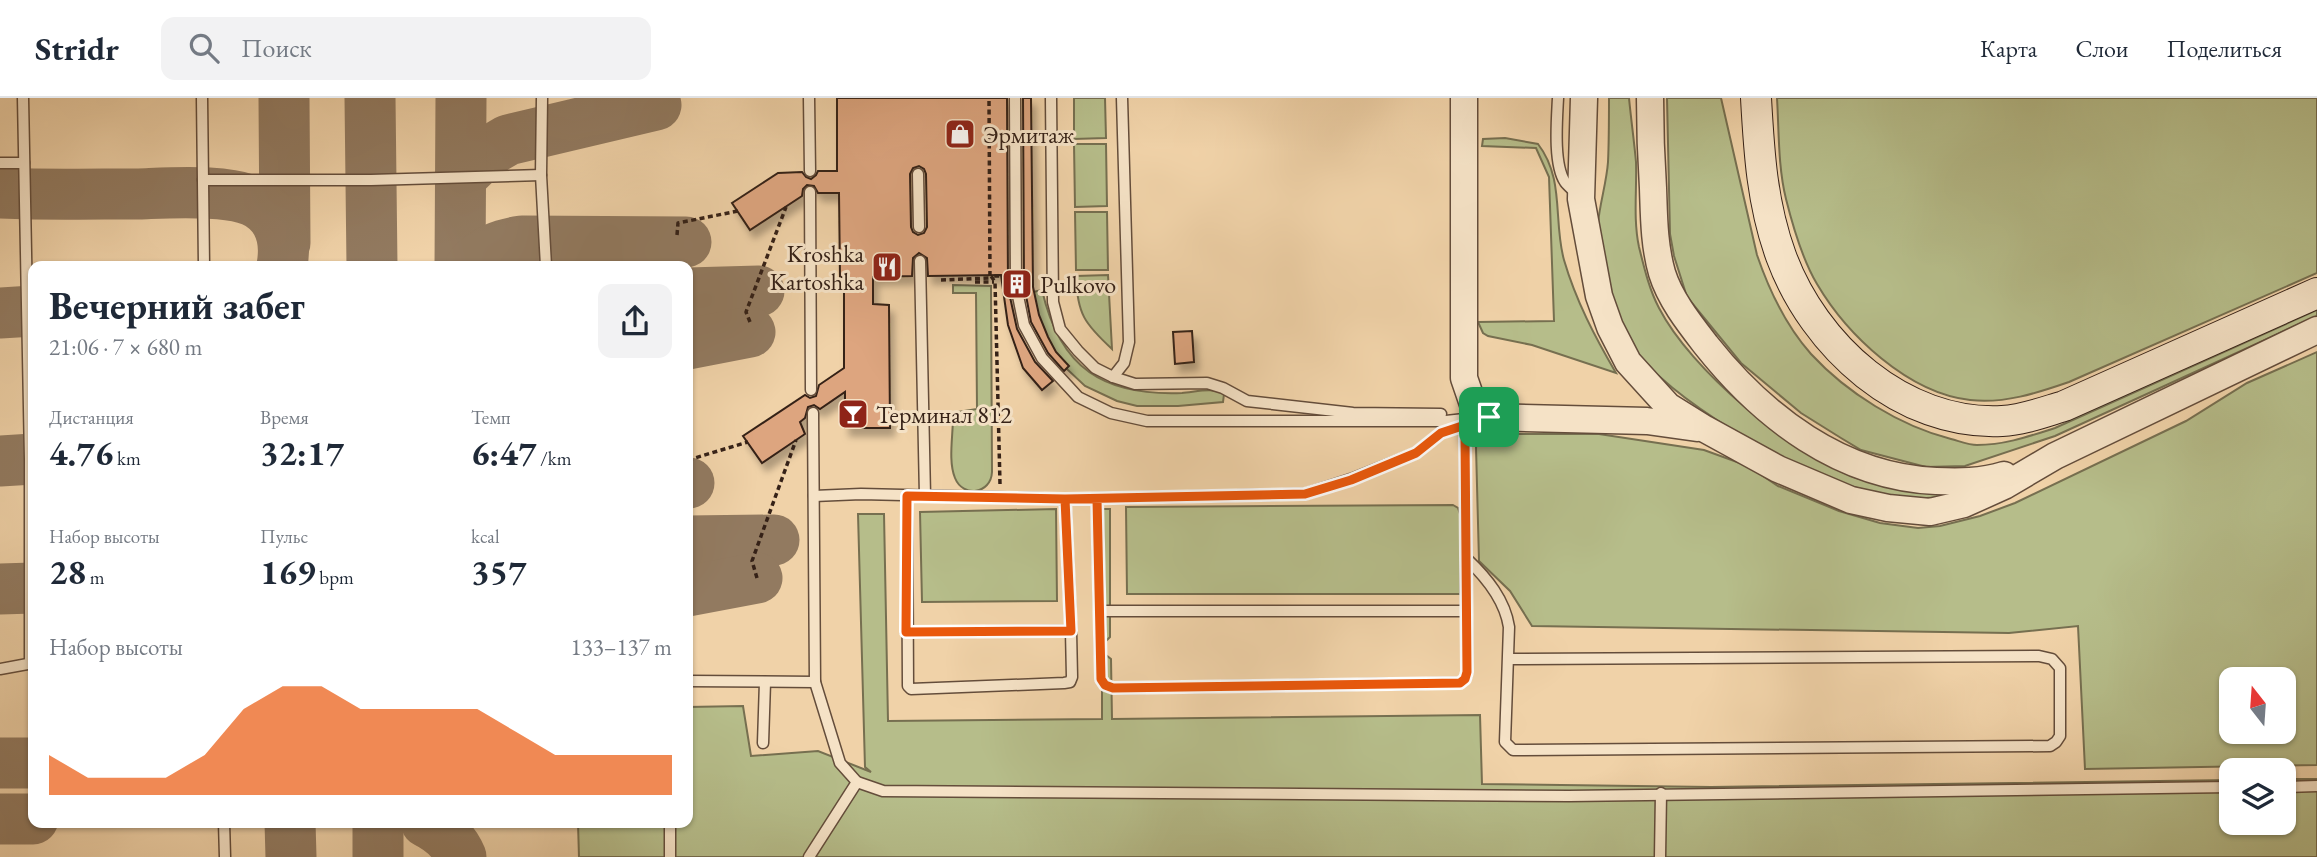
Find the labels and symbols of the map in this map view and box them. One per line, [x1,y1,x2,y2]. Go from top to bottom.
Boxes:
shop icon: Эрмитаж [943,117,977,151]
place label: Эрмитаж [983,119,1075,150]
place label: Kroshka Kartoshka [770,238,864,297]
restaurant icon: Kroshka Kartoshka [870,250,904,284]
building icon: Pulkovo [1000,267,1034,301]
place label: Pulkovo [1040,269,1116,300]
pin [1459,387,1519,447]
bar icon: Терминал 812 [836,397,870,431]
place label: Терминал 812 [876,399,1012,430]
north arrow [2219,667,2296,744]

